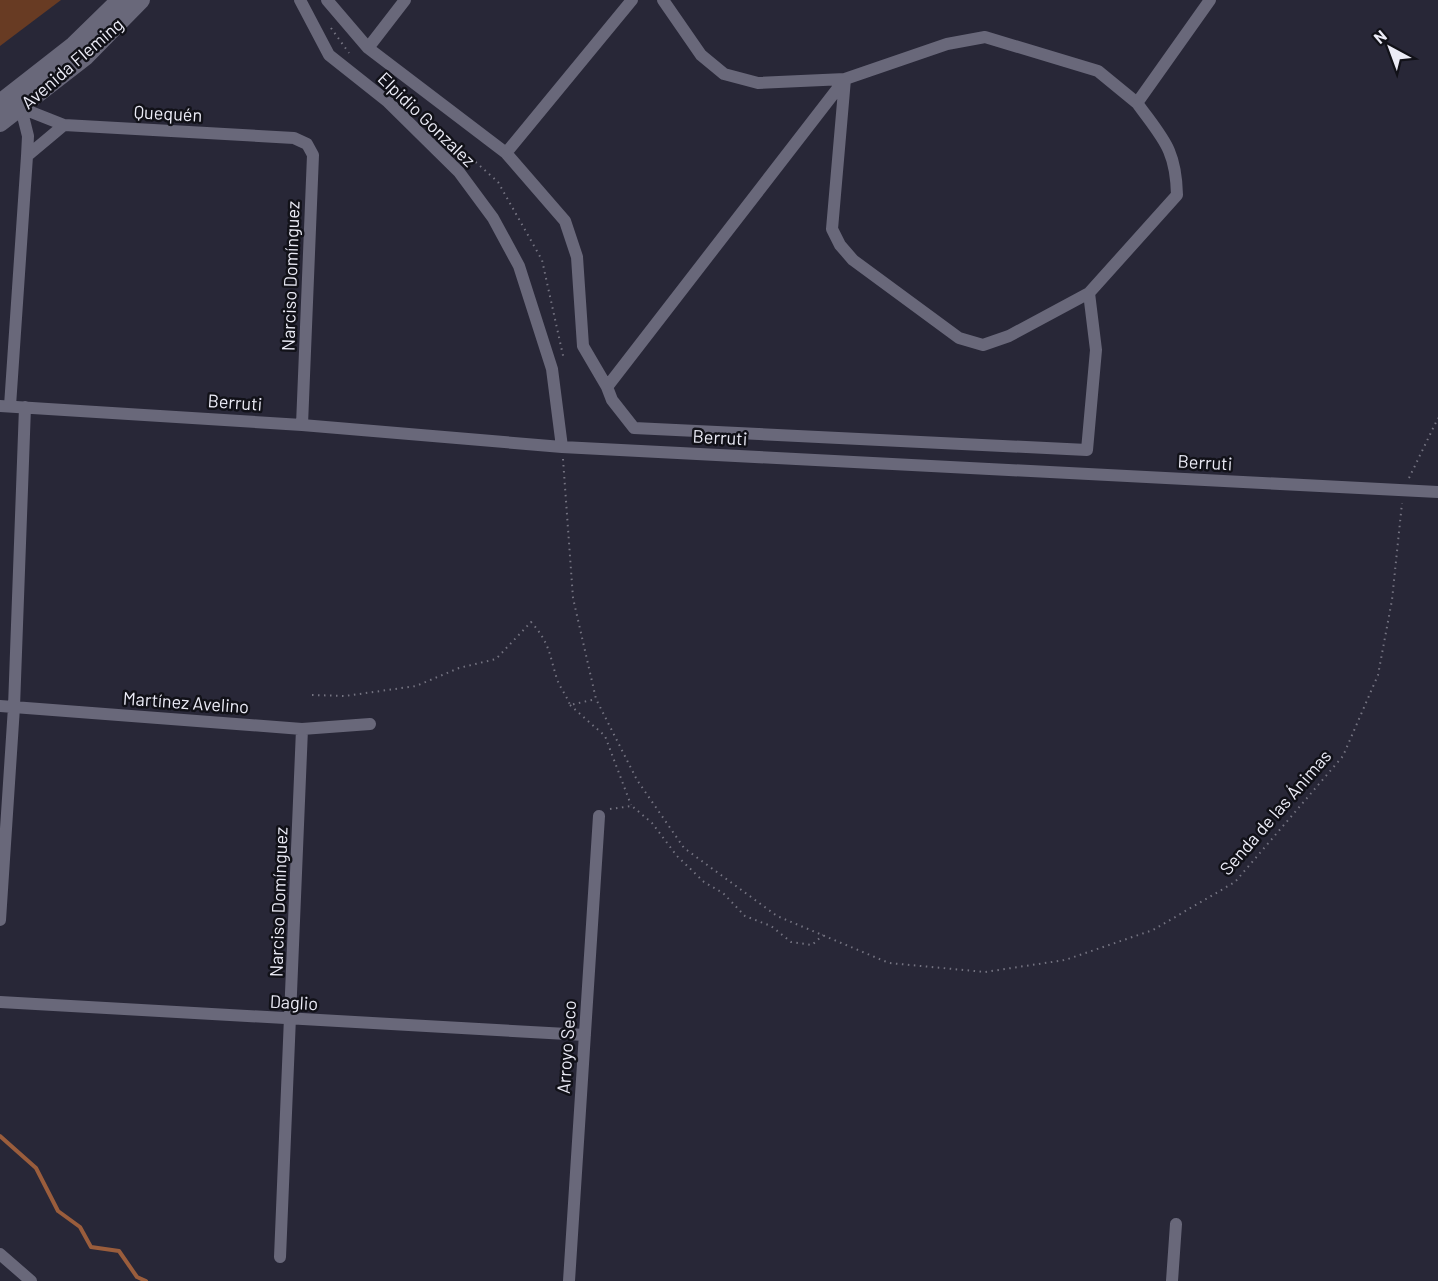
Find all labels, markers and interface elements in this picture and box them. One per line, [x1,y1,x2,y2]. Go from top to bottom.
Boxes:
street label: Avenida Fleming [16,13,128,113]
north arrow [1360,18,1420,78]
text: N [1370,26,1390,47]
street label: Elpidio Gonzalez [374,67,480,171]
street label: Quequén [133,100,203,126]
street label: Narciso Domínguez [276,201,304,351]
street label: Berruti [207,389,263,415]
street label: Berruti [692,425,748,449]
street label: Berruti [1177,450,1233,474]
street label: Martínez Avelino [122,687,250,717]
street label: Senda de las Ánimas [1215,745,1335,879]
street label: Narciso Domínguez [264,827,292,977]
street label: Daglio [269,990,319,1014]
street label: Arroyo Seco [552,999,580,1095]

